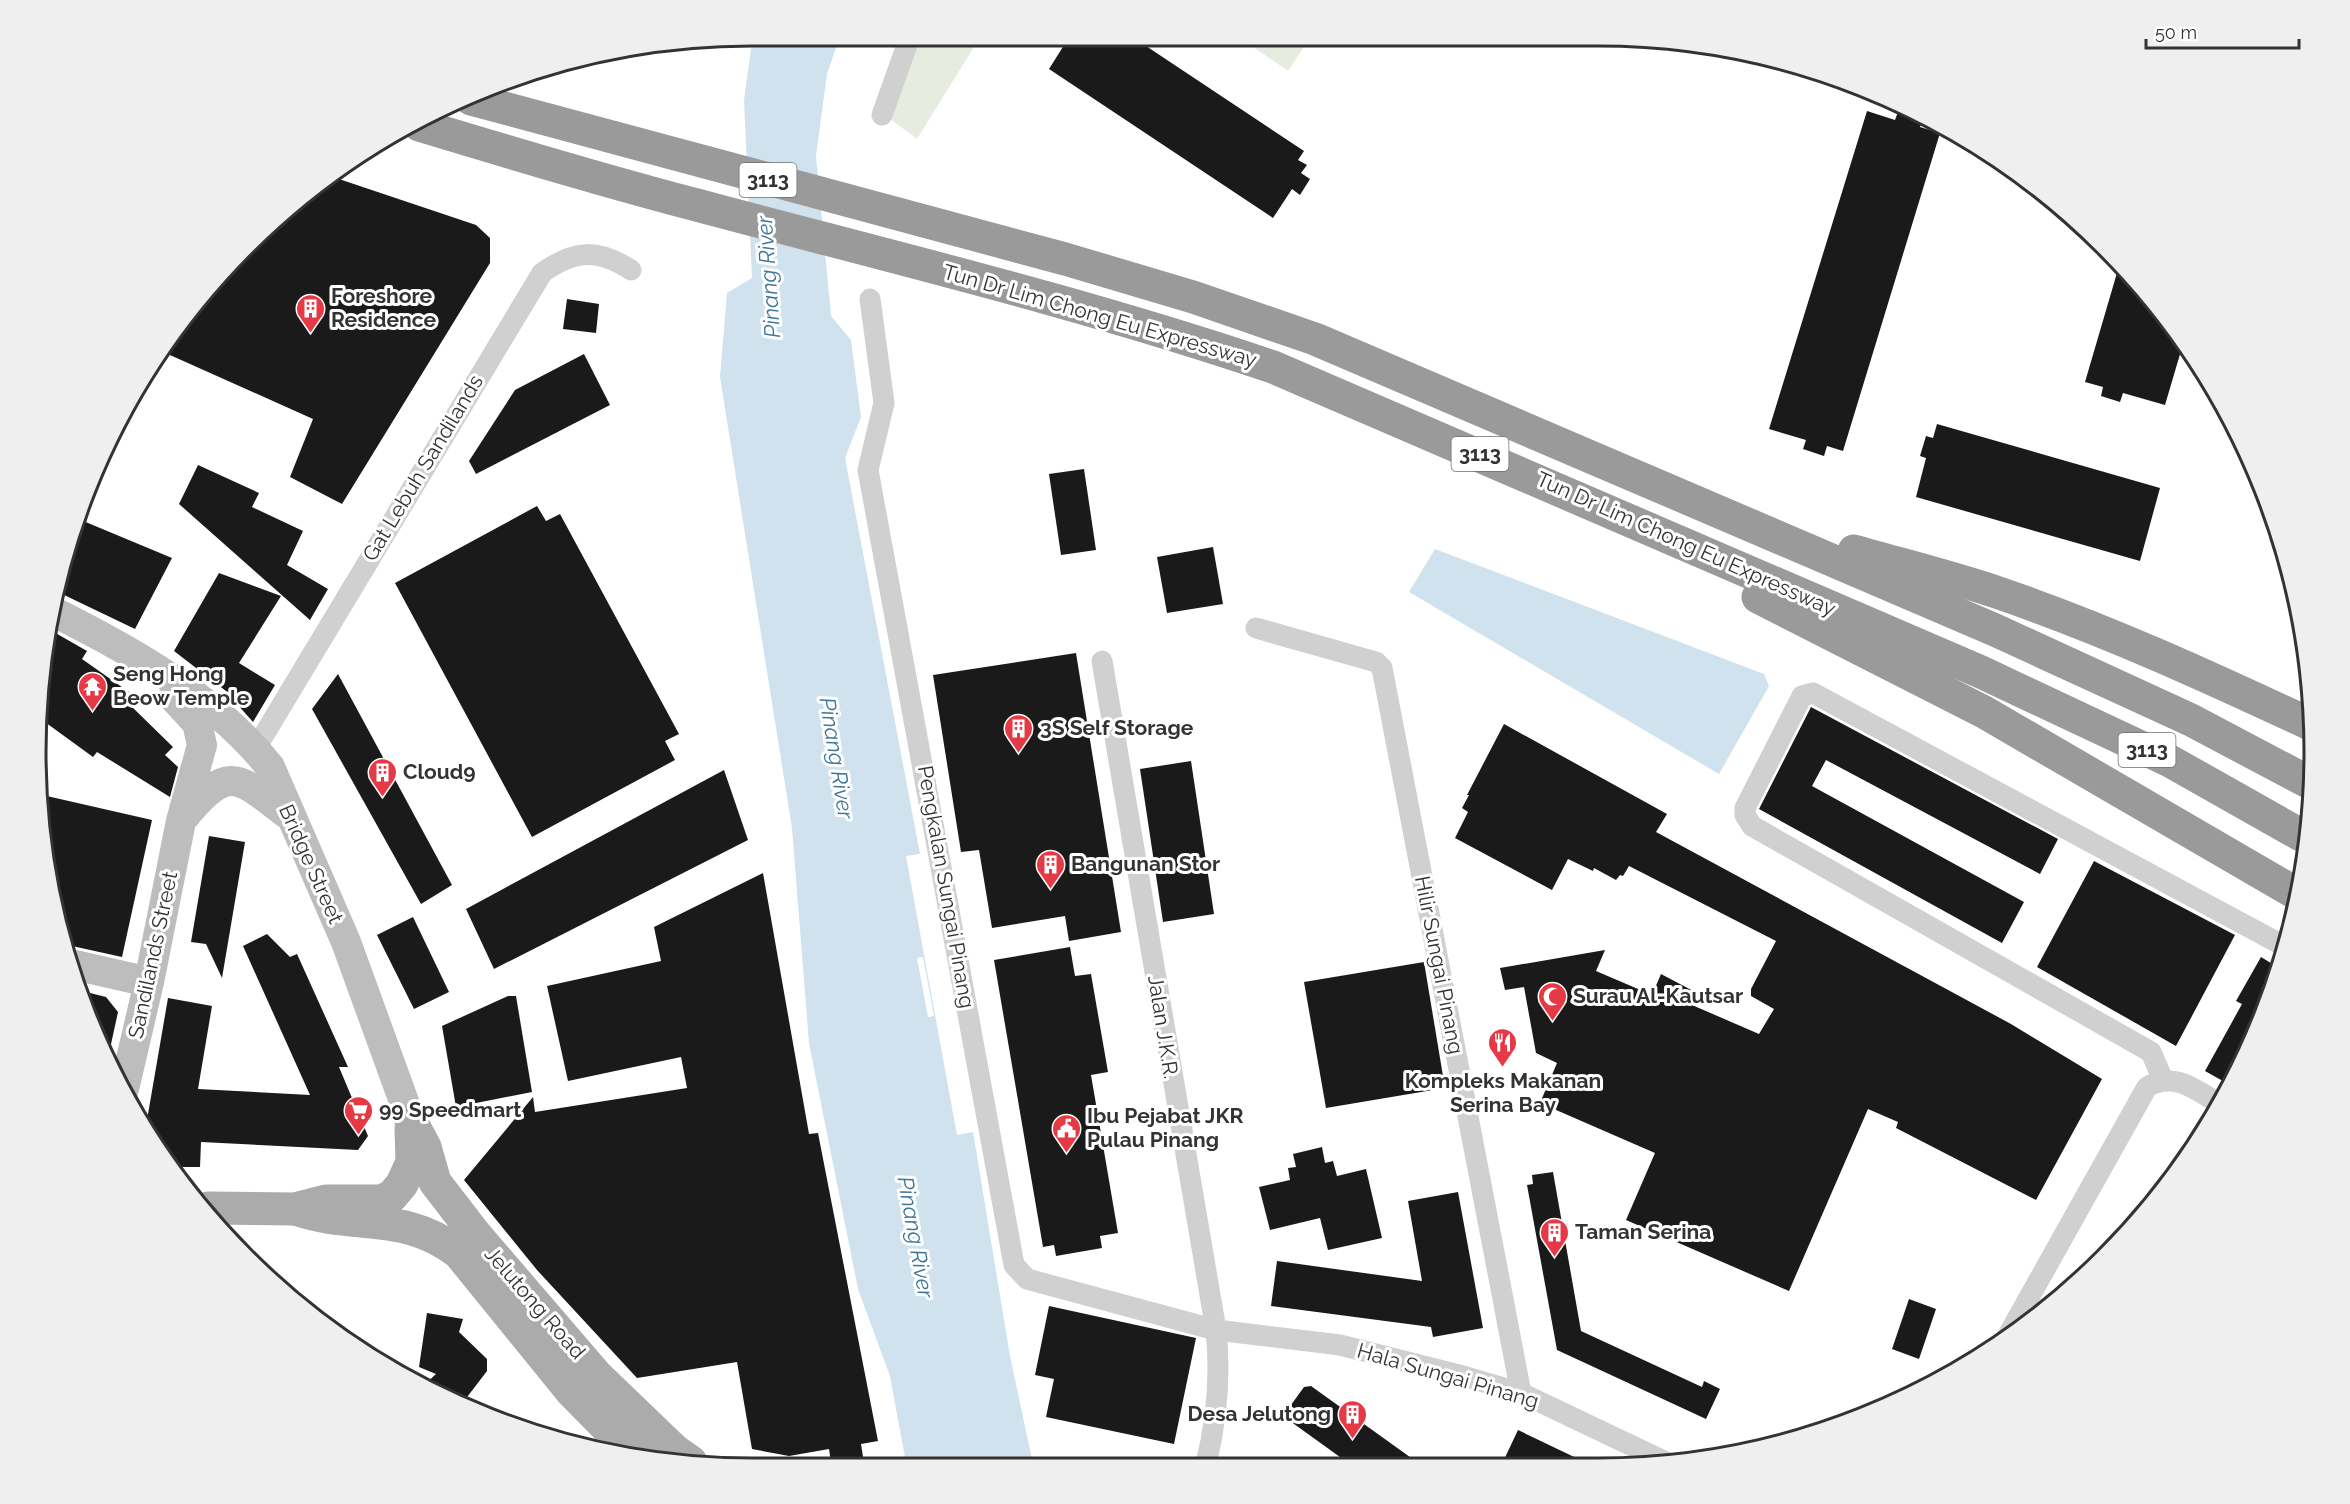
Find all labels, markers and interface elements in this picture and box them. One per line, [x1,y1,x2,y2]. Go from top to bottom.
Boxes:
scale bar [2146,12,2299,50]
text: 50 m [2155,22,2197,43]
road number: 3113 [740,163,796,197]
water label: Pinang River [751,214,785,339]
street label: Tun Dr Lim Chong Eu Expressway [940,259,1260,372]
place label: Foreshore Residence [331,283,436,332]
building icon: Foreshore Residence [294,292,326,334]
street label: Gat Lebuh Sandilands [357,370,488,565]
road number: 3113 [1452,437,1508,471]
street label: Tun Dr Lim Chong Eu Expressway [1533,466,1840,621]
place label: Seng Hong Beow Temple [113,661,250,710]
temple icon: Seng Hong Beow Temple [76,670,108,712]
water label: Pinang River [815,696,860,822]
building icon: 3S Self Storage [1003,712,1035,754]
place label: 3S Self Storage [1040,715,1194,740]
road number: 3113 [2118,733,2176,767]
building icon: Cloud9 [366,756,398,798]
place label: Cloud9 [403,759,476,784]
street label: Pengkalan Sungai Pinang [913,764,980,1010]
street label: Bridge Street [274,800,349,927]
building icon: Bangunan Stor [1034,848,1066,890]
place label: Bangunan Stor [1071,851,1220,876]
street label: Sandilands Street [123,869,182,1041]
street label: Hilir Sungai Pinang [1410,874,1469,1056]
street label: Jalan J.K.R. [1143,973,1184,1081]
mosque icon: Surau Al-Kautsar [1536,980,1568,1022]
place label: Surau Al-Kautsar [1573,983,1743,1008]
restaurant icon: Kompleks Makanan Serina Bay [1487,1026,1519,1068]
place label: Kompleks Makanan Serina Bay [1405,1068,1601,1117]
supermarket icon: 99 Speedmart [342,1094,374,1136]
place label: 99 Speedmart [379,1097,521,1122]
place label: Ibu Pejabat JKR Pulau Pinang [1087,1103,1243,1152]
public building icon: Ibu Pejabat JKR Pulau Pinang [1050,1112,1082,1154]
water label: Pinang River [893,1174,940,1301]
building icon: Taman Serina [1538,1216,1570,1258]
place label: Taman Serina [1575,1219,1711,1244]
street label: Jelutong Road [480,1241,591,1364]
street label: Hala Sungai Pinang [1354,1338,1542,1413]
building icon: Desa Jelutong [1336,1398,1368,1440]
place label: Desa Jelutong [1188,1401,1331,1426]

